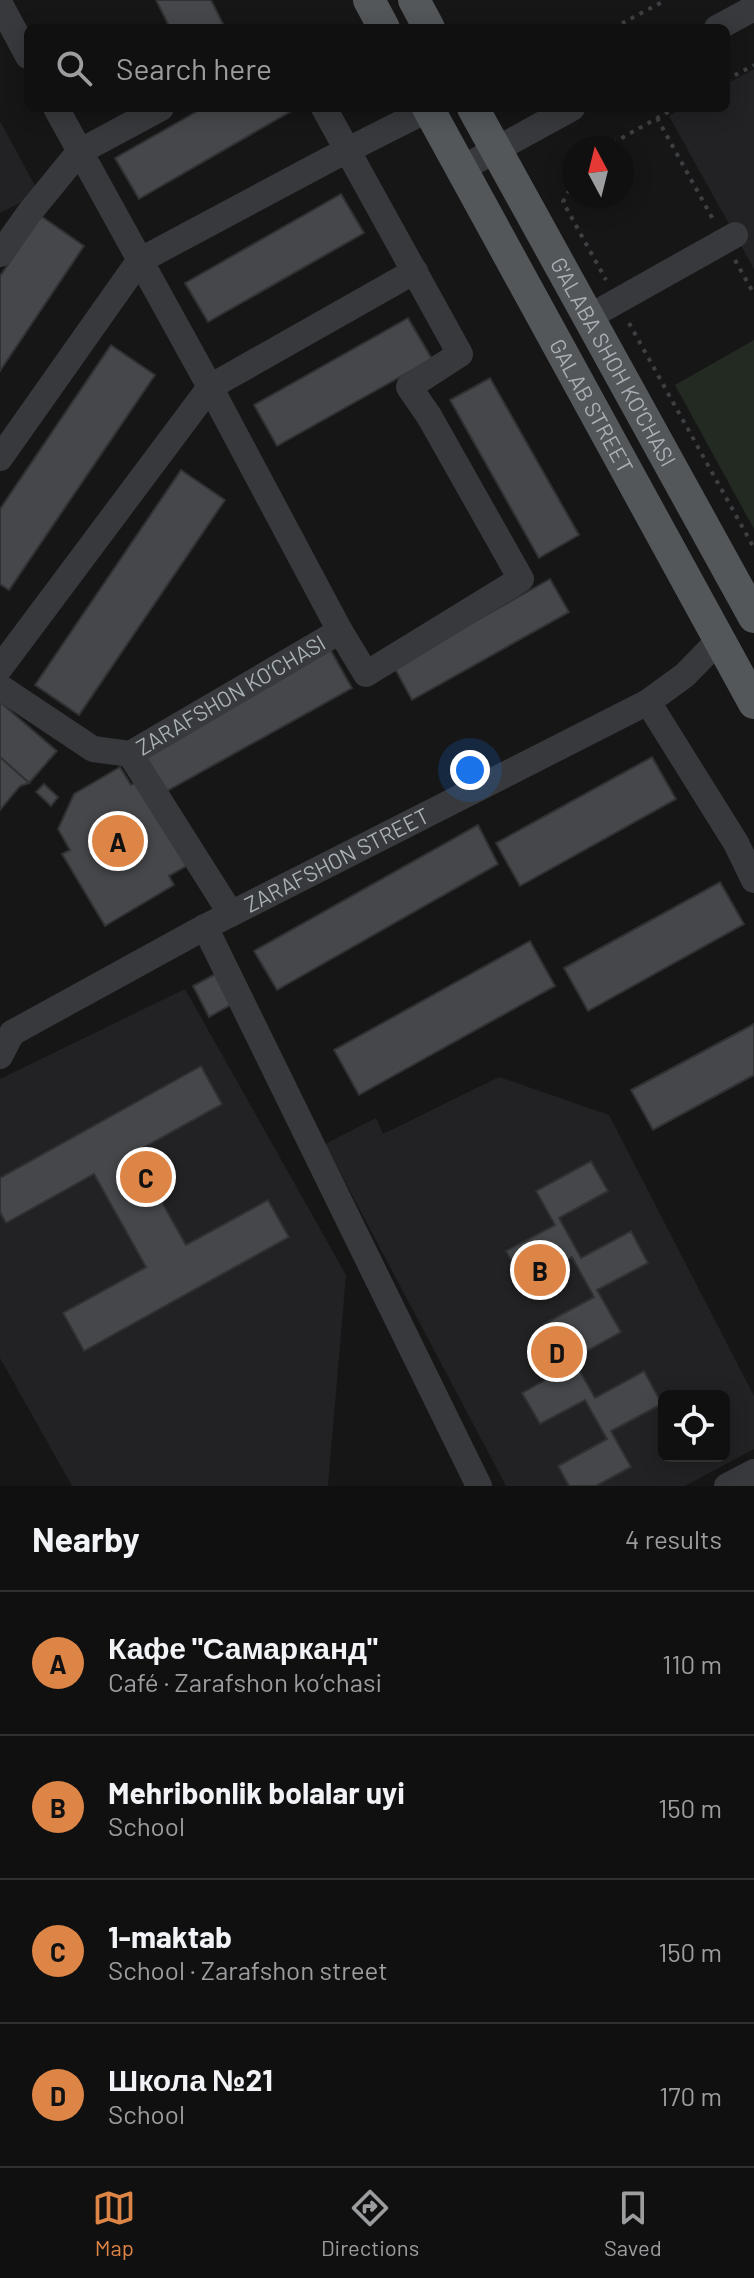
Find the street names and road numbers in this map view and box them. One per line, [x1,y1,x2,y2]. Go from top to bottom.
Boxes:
street label: G'ALABA SHOH KO'CHASI [546,252,682,470]
street label: GALAB STREET [545,334,640,477]
street label: ZARAFSHON KO‘CHASI [131,629,330,760]
street label: ZARAFSHON STREET [240,802,433,917]

